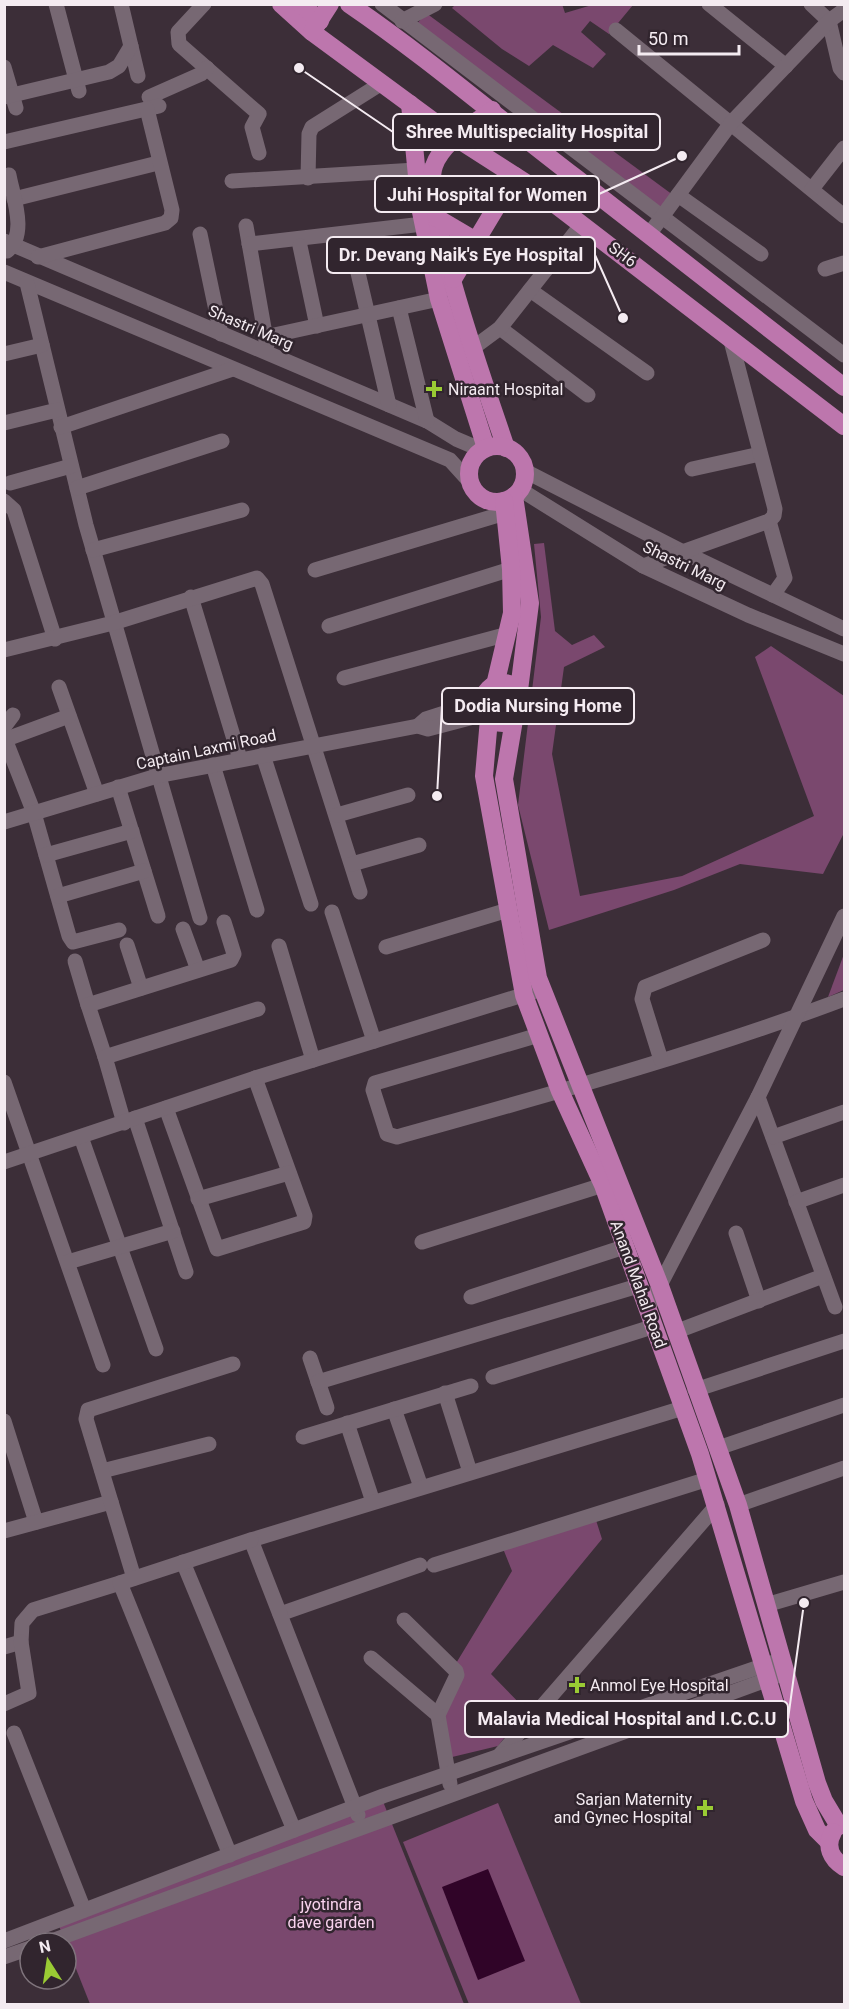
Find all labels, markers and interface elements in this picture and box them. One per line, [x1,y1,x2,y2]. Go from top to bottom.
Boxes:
scale bar [639,18,740,56]
text: 50 m [648,28,688,49]
callout: Shree Multispeciality Hospital [393,114,660,150]
text: Shree Multispeciality Hospital [406,121,648,142]
callout: Juhi Hospital for Women [375,176,599,212]
text: Juhi Hospital for Women [387,184,587,205]
callout: Dr. Devang Naik's Eye Hospital [327,237,595,273]
street label: SH6 [605,238,640,271]
text: Dr. Devang Naik's Eye Hospital [339,244,583,265]
street label: Shastri Marg [205,301,296,354]
marker: Niraant Hospital [425,380,443,398]
place label: Niraant Hospital [448,380,563,399]
street label: Shastri Marg [640,537,730,594]
callout: Dodia Nursing Home [442,688,634,724]
text: Dodia Nursing Home [454,695,622,716]
street label: Captain Laxmi Road [134,725,278,774]
street label: Anand Mahal Road [607,1218,670,1351]
marker: Anmol Eye Hospital [568,1676,586,1694]
place label: Anmol Eye Hospital [590,1676,729,1695]
callout: Malavia Medical Hospital and I.C.C.U [465,1701,788,1737]
text: Malavia Medical Hospital and I.C.C.U [478,1708,776,1729]
place label: Sarjan Maternity and Gynec Hospital [554,1790,692,1827]
marker: Sarjan Maternity and Gynec Hospital [696,1799,714,1817]
park label: jyotindra dave garden [287,1895,375,1932]
north arrow [18,1931,78,1991]
text: N [37,1936,52,1957]

